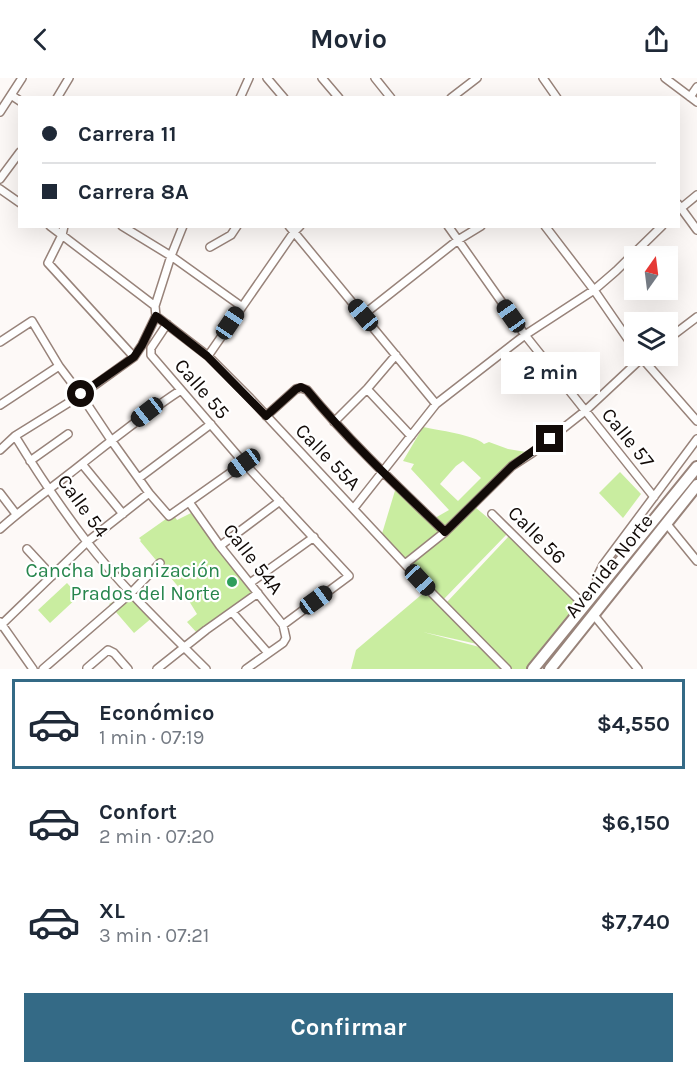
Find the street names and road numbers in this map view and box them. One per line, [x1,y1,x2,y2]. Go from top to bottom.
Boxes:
street label: Calle 55 [170,354,234,424]
street label: Calle 57 [597,403,659,473]
street label: Calle 55A [291,419,365,495]
street label: Calle 54 [53,470,113,542]
street label: Calle 56 [503,501,571,569]
street label: Avenida Norte [560,510,658,622]
street label: Calle 54A [218,519,288,599]

